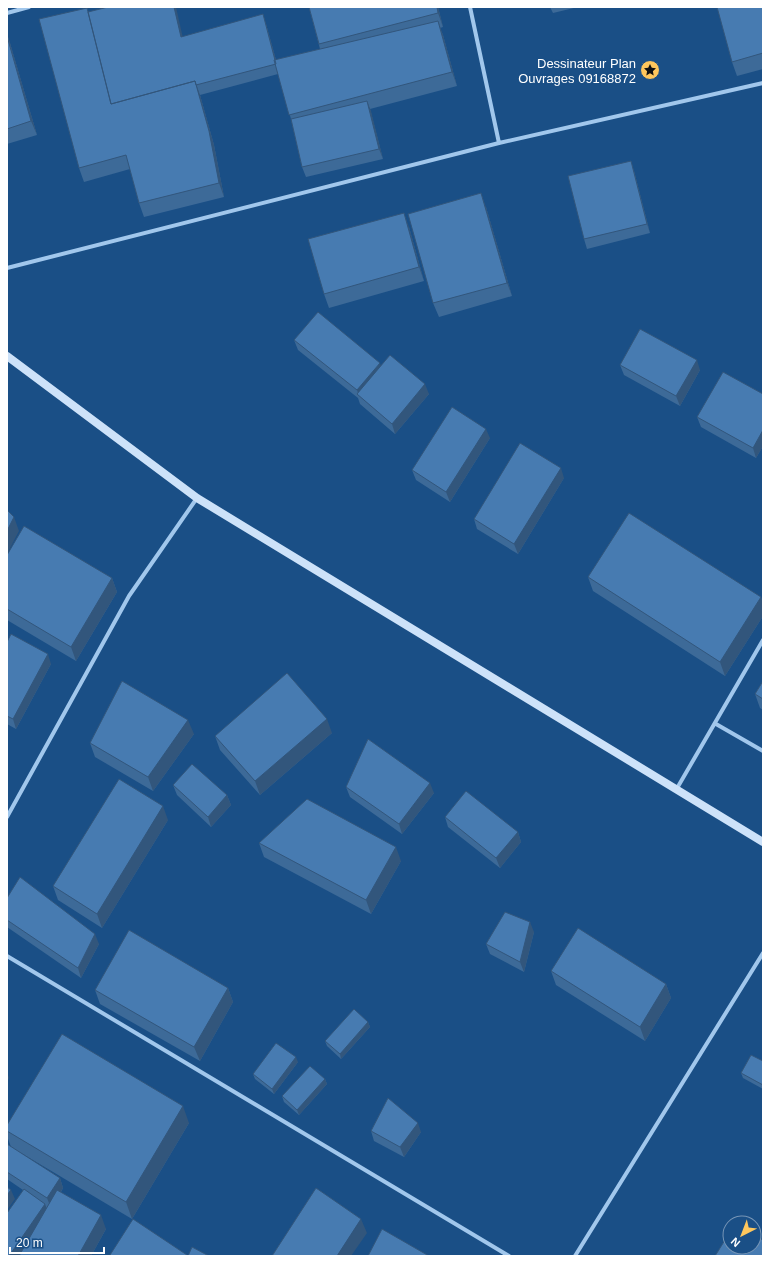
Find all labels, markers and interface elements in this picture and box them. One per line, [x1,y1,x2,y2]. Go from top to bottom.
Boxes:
place label: Dessinateur Plan Ouvrages 09168872 [518,56,636,86]
place icon: Dessinateur Plan Ouvrages 09168872 [639,59,661,81]
north arrow [722,1215,762,1255]
scale bar [10,1229,104,1255]
text: N [728,1235,742,1250]
text: 20 m [16,1236,43,1250]

